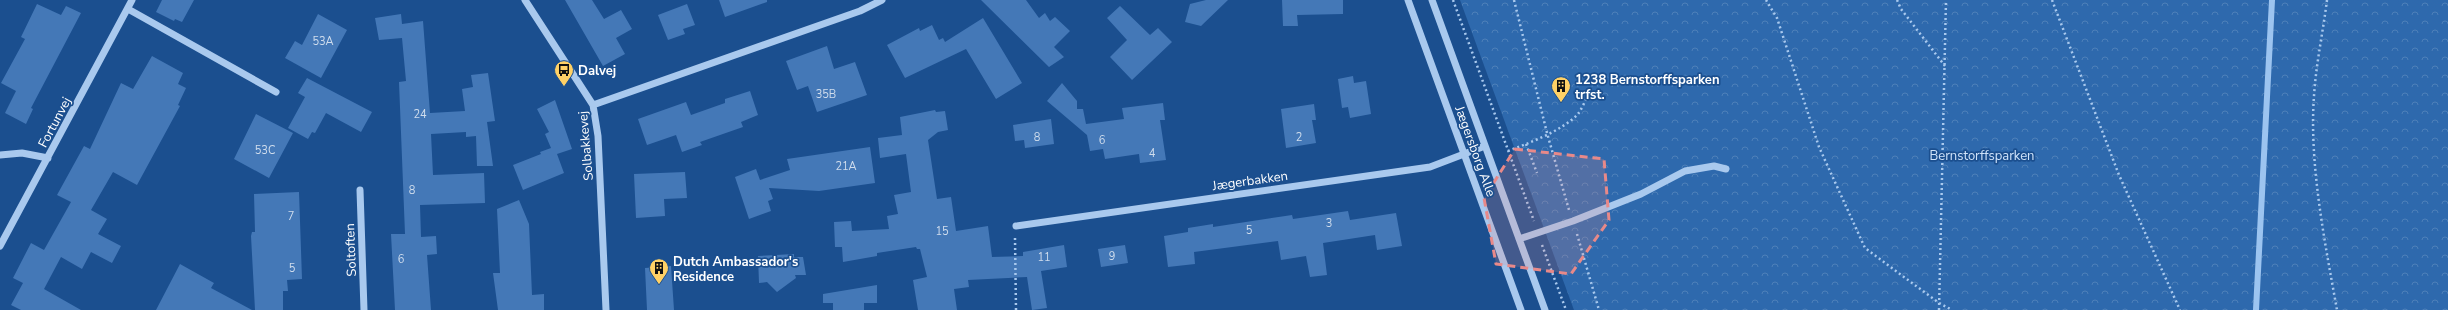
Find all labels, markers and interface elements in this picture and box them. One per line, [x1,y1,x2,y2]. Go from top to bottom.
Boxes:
house number: 53A [312,34,334,49]
bus stop icon: Dalvej [553,59,575,87]
place label: Dalvej [578,62,616,80]
place label: 1238 Bernstorffsparken trfst. [1575,71,1720,104]
building icon: 1238 Bernstorffsparken trfst. [1550,75,1572,103]
house number: 35B [816,87,836,102]
street label: Fortunvej [34,94,76,151]
street label: Jægersborg Alle [1450,103,1500,199]
house number: 24 [413,107,427,122]
street label: Solbakkevej [574,110,598,181]
house number: 8 [1034,130,1041,145]
house number: 2 [1296,130,1302,145]
house number: 6 [1099,133,1106,148]
house number: 53C [255,143,275,158]
house number: 4 [1149,146,1156,161]
park label: Bernstorffsparken [1929,147,2035,165]
house number: 21A [835,159,857,174]
street label: Jægerbakken [1210,167,1289,195]
house number: 8 [409,183,416,198]
house number: 7 [288,209,294,224]
house number: 3 [1326,216,1332,231]
street label: Soltoften [341,223,361,277]
house number: 5 [1246,223,1253,238]
house number: 15 [935,224,949,239]
house number: 9 [1109,249,1115,264]
house number: 11 [1037,250,1051,265]
house number: 6 [398,252,405,267]
place label: Dutch Ambassador's Residence [673,253,798,286]
building icon: Dutch Ambassador's Residence [648,257,670,285]
house number: 5 [289,261,296,276]

